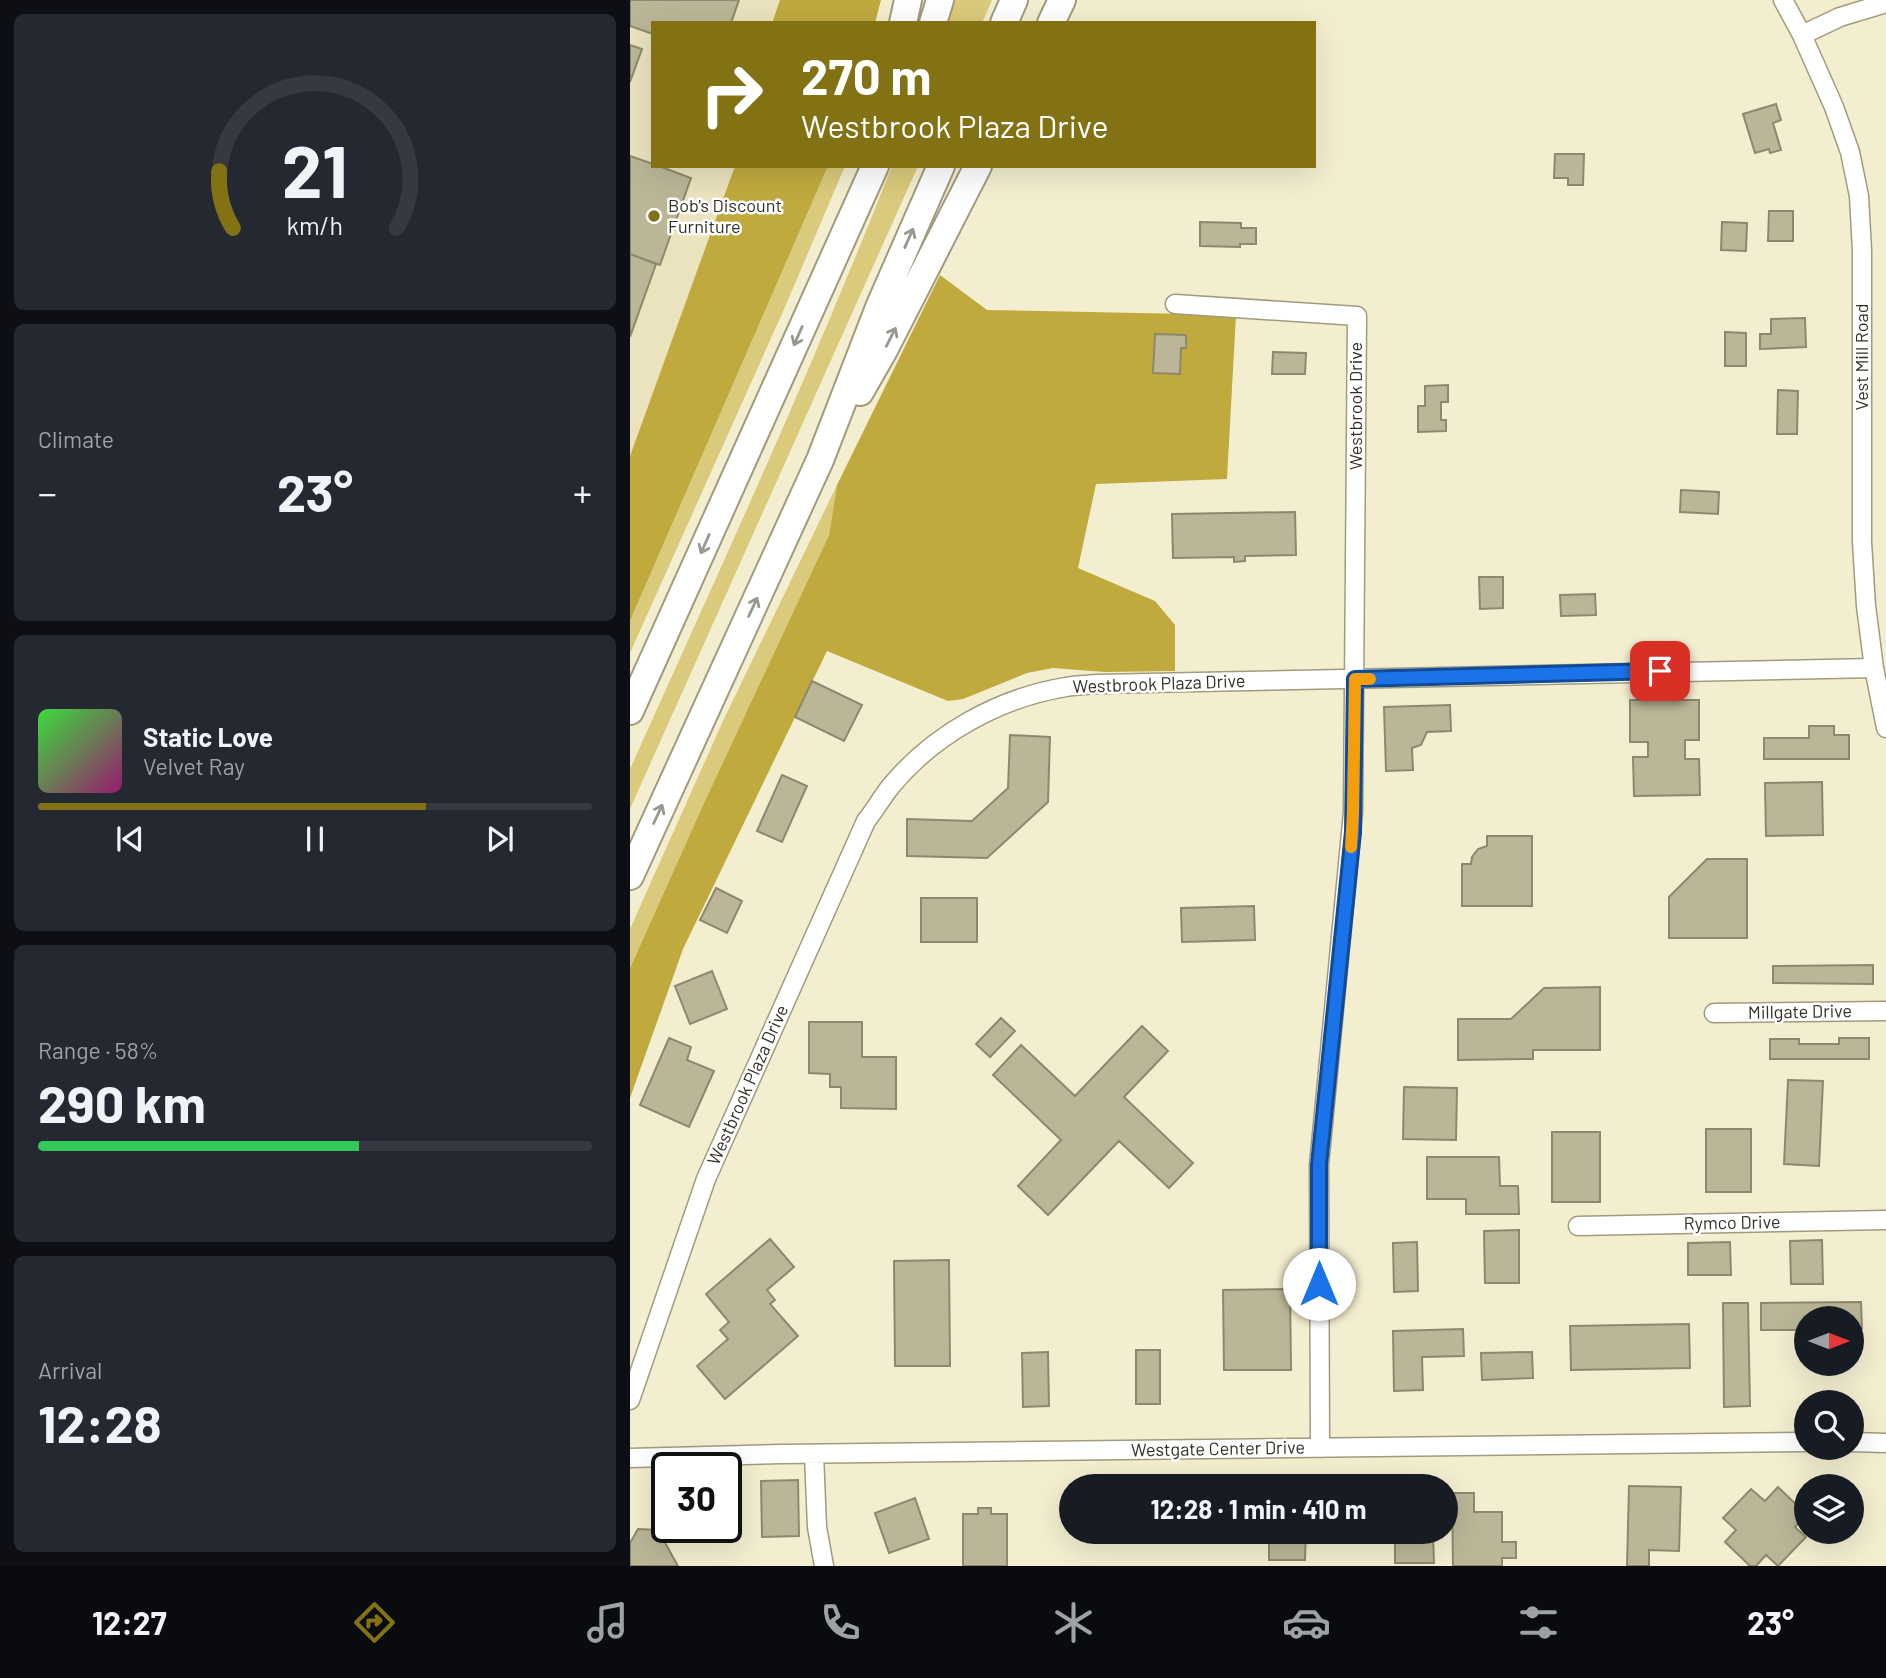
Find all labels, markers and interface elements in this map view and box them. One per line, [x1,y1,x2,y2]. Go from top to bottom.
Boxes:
text: 270 m [801,46,931,105]
icon: right [686,49,777,140]
text: Westbrook Plaza Drive [801,106,1109,144]
text: 21 [282,126,348,214]
place label: Bob's Discount Furniture [668,194,782,237]
marker: Bob's Discount Furniture [646,208,662,224]
text: km/h [287,210,343,240]
one-way arrow [903,228,916,249]
street label: Vest Mill Road [1850,303,1872,411]
one-way arrow [791,325,804,347]
one-way arrow [884,327,898,348]
street label: Westbrook Drive [1344,342,1366,470]
text: Climate [38,425,114,453]
text: 23° [277,460,353,522]
text: − [38,469,57,515]
text: + [573,469,592,515]
one-way arrow [698,533,711,554]
one-way arrow [747,597,760,618]
pin [1630,641,1690,701]
icon: arrive [1641,652,1679,690]
street label: Westbrook Plaza Drive [1072,669,1246,697]
text: Static Love [143,721,273,752]
text: Velvet Ray [143,752,245,780]
one-way arrow [652,804,665,825]
icon: previous [111,820,149,858]
icon: pause [296,820,334,858]
icon: next [481,820,519,858]
street label: Millgate Drive [1748,999,1852,1023]
street label: Westbrook Plaza Drive [702,1001,792,1168]
text: Range · 58% [38,1036,158,1064]
text: 290 km [38,1071,206,1133]
street label: Rymco Drive [1683,1210,1781,1234]
position arrow [1282,1247,1356,1321]
north arrow [1794,1306,1864,1376]
map controls [1794,1306,1864,1544]
text: Arrival [38,1356,102,1384]
button: search [1794,1390,1864,1460]
text: 12:28 [38,1391,162,1453]
street label: Westgate Center Drive [1131,1435,1305,1461]
speed limit sign: 30 [651,1452,742,1543]
button: layers [1794,1474,1864,1544]
text: 12:28 · 1 min · 410 m [1150,1493,1367,1524]
icon: directions [350,1598,399,1647]
icon: music [583,1598,632,1647]
icon: phone [816,1598,865,1647]
icon: climate [1049,1598,1098,1647]
icon: car [1282,1598,1331,1647]
icon: filters [1514,1598,1563,1647]
text: 12:27 [92,1603,167,1641]
text: 23° [1747,1603,1794,1641]

